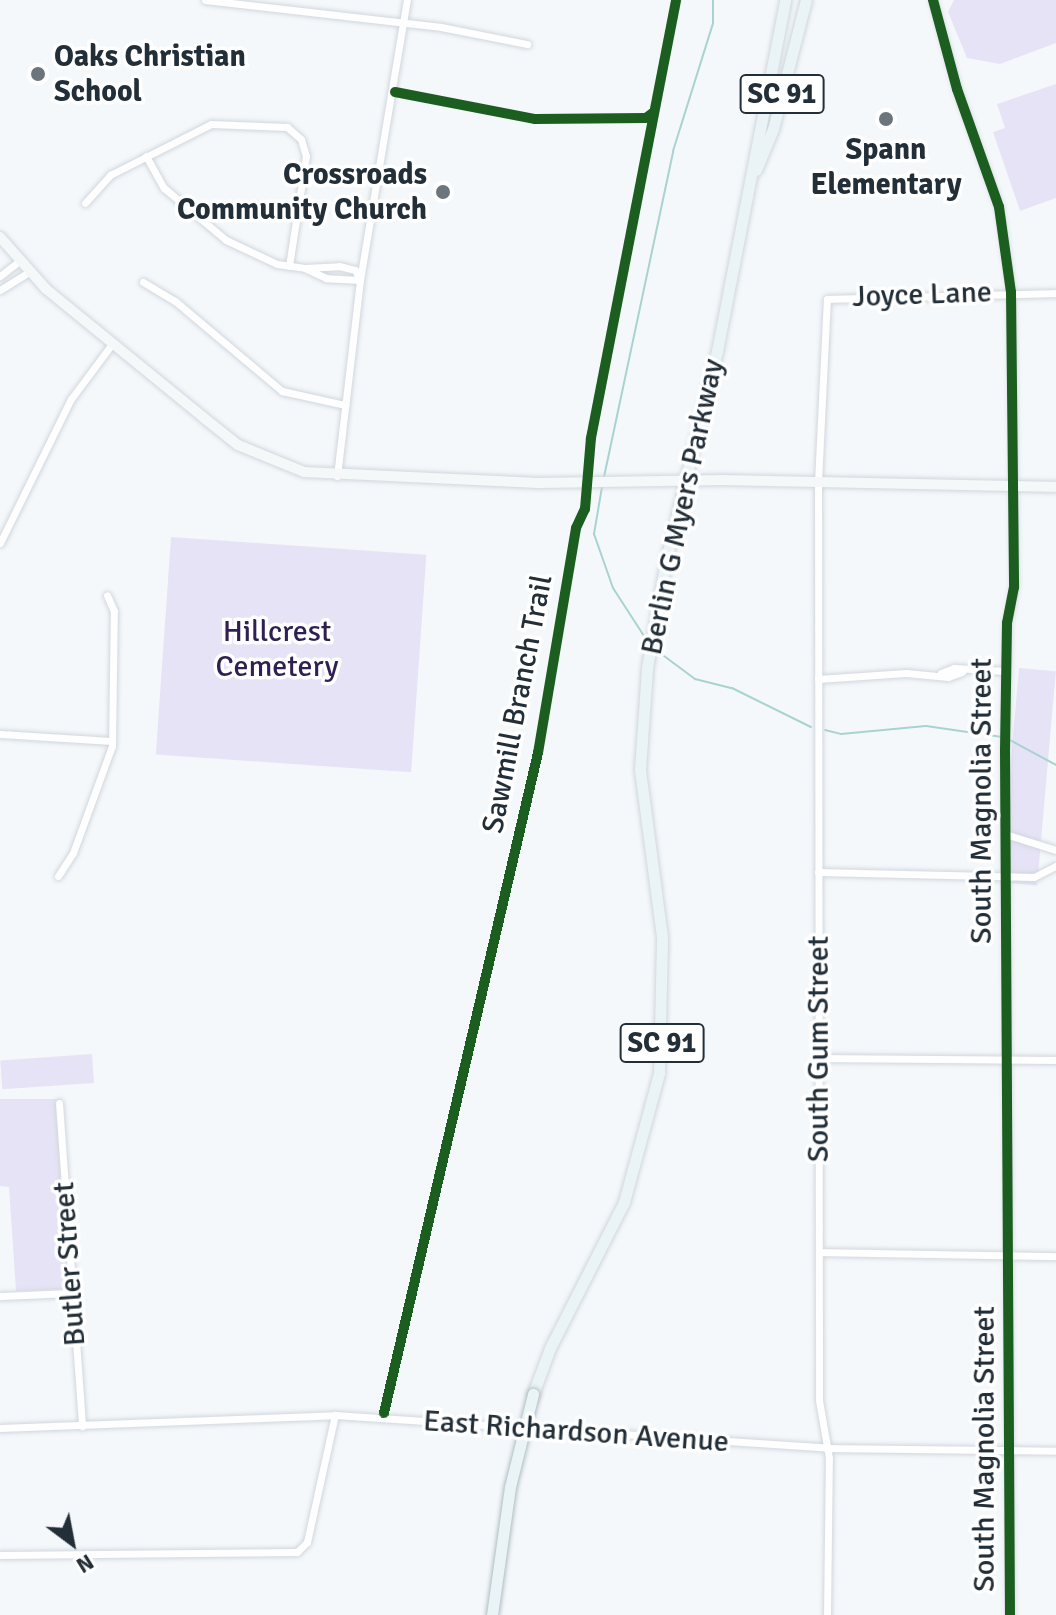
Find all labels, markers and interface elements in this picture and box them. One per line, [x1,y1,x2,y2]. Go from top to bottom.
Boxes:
place label: Oaks Christian School [54,39,246,110]
marker: Oaks Christian School [29,65,47,83]
road number: SC 91 [738,70,826,118]
marker: Spann Elementary [877,110,895,128]
place label: Spann Elementary [810,132,962,202]
place label: Crossroads Community Church [177,157,427,228]
marker: Crossroads Community Church [434,183,452,201]
street label: Joyce Lane [852,275,992,315]
street label: Berlin G Myers Parkway [634,356,732,658]
street label: Sawmill Branch Trail [475,572,561,836]
park label: Hillcrest Cemetery [216,614,338,684]
street label: South Magnolia Street [964,658,1000,944]
street label: South Gum Street [801,936,837,1162]
road number: SC 91 [618,1019,706,1067]
street label: Butler Street [46,1181,94,1347]
street label: South Magnolia Street [967,1306,1003,1592]
street label: East Richardson Avenue [422,1403,730,1461]
north arrow [32,1503,112,1583]
text: N [71,1548,99,1579]

